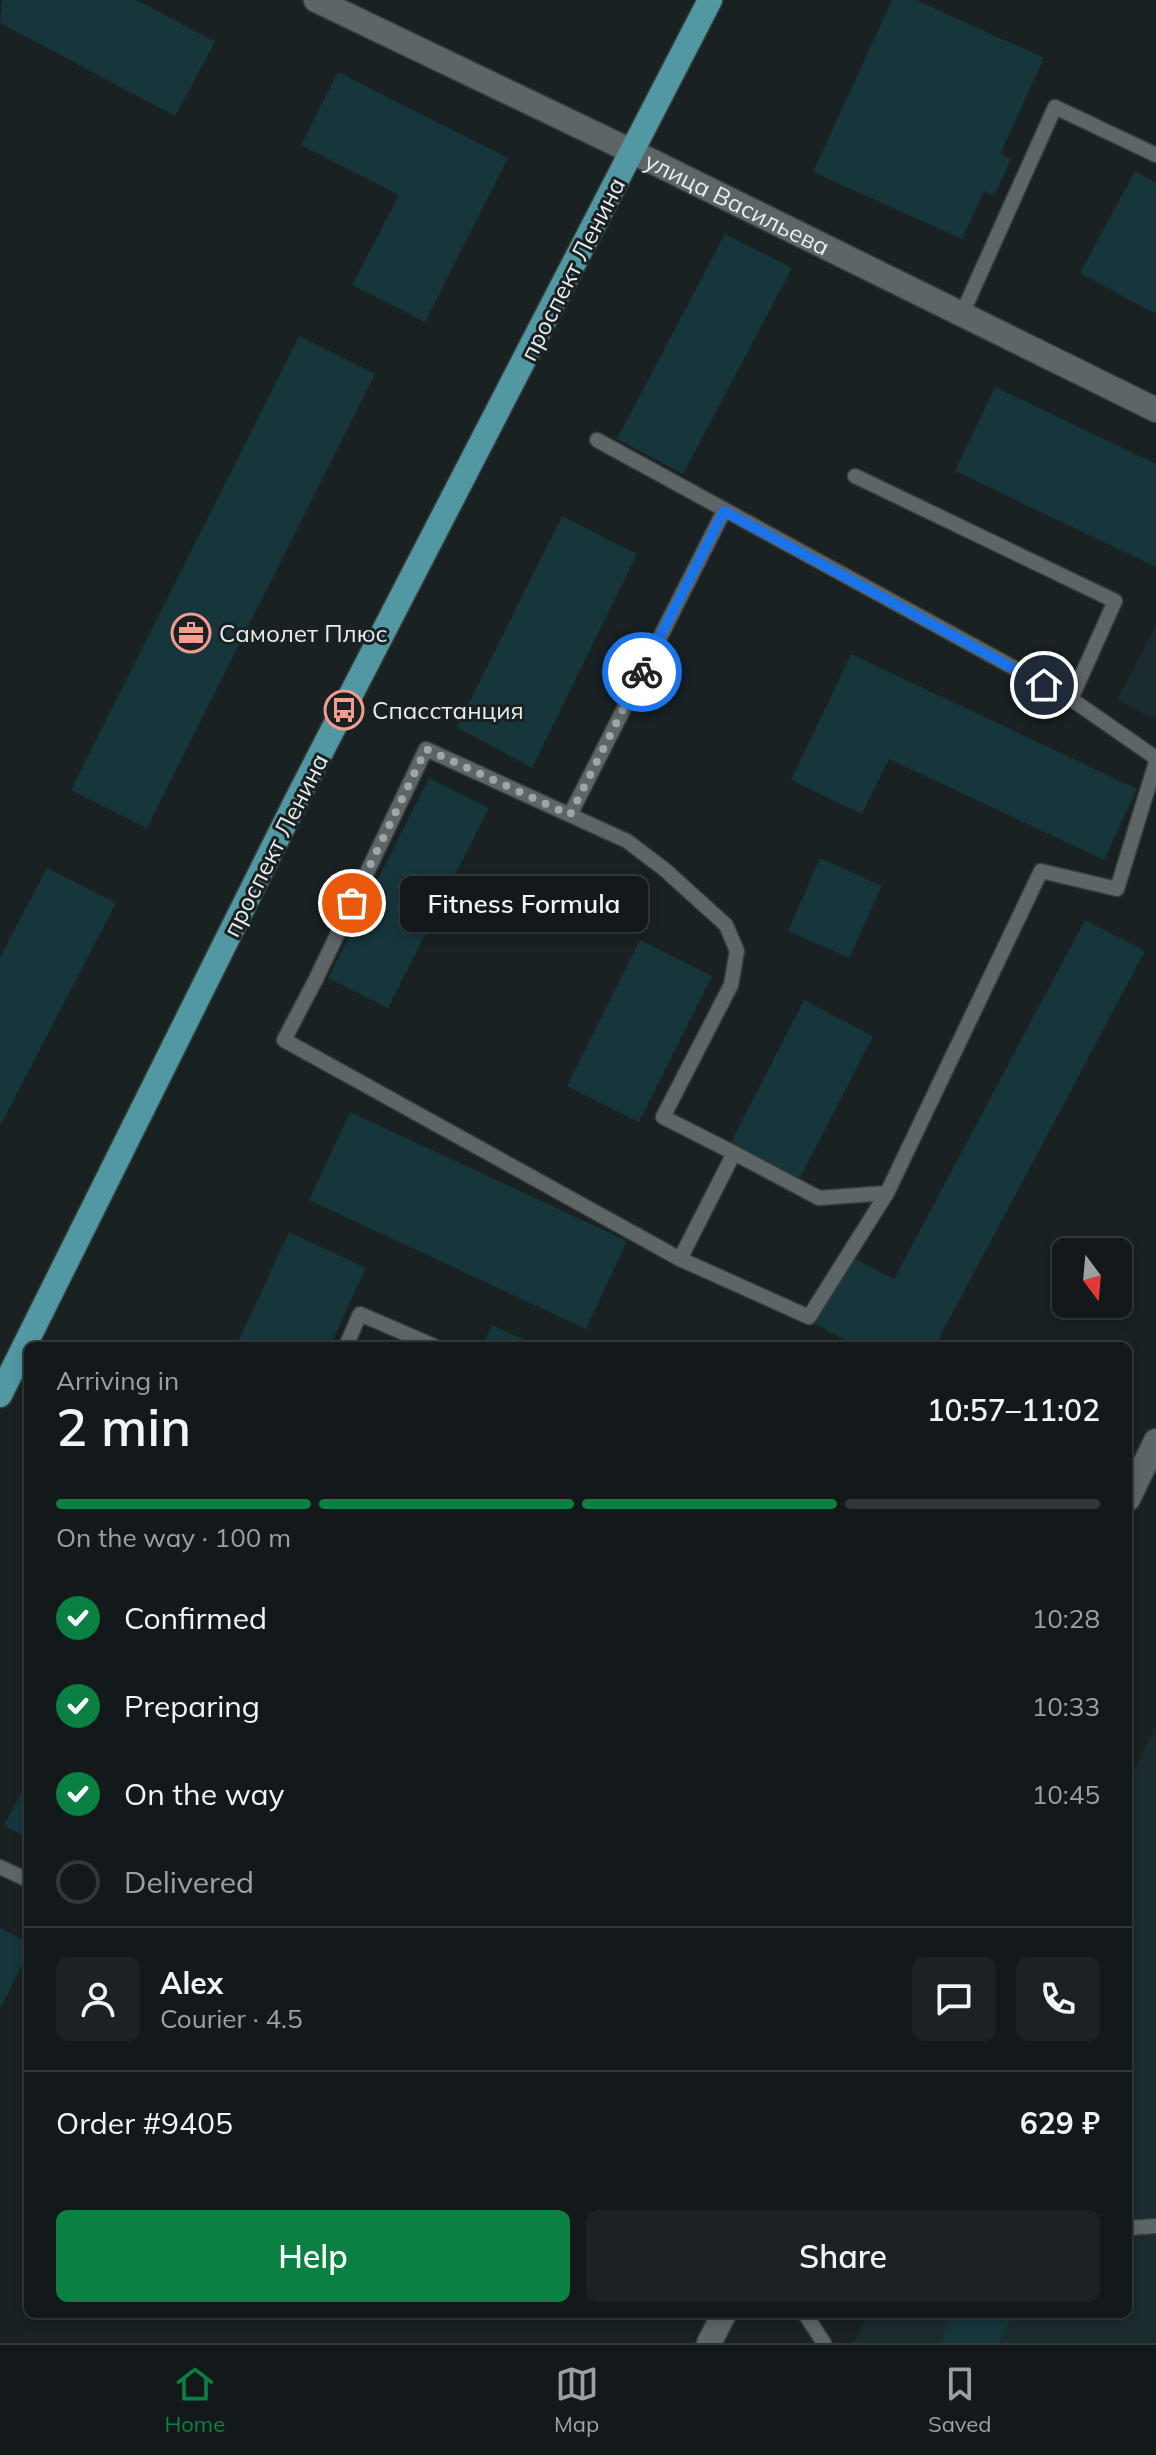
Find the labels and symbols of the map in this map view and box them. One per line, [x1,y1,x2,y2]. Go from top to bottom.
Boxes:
street label: улица Васильева [640,145,835,262]
street label: проспект Ленина [513,172,631,366]
office icon: Самолет Плюс [170,612,212,654]
place label: Самолет Плюс [219,618,388,648]
courier [602,632,682,712]
pin [1010,651,1078,719]
bus stop icon: Спасстанция [323,689,365,731]
place label: Спасстанция [372,695,524,725]
street label: проспект Ленина [216,748,334,942]
pin [318,869,386,937]
callout: Fitness Formula [400,875,648,931]
north arrow [1052,1238,1132,1318]

